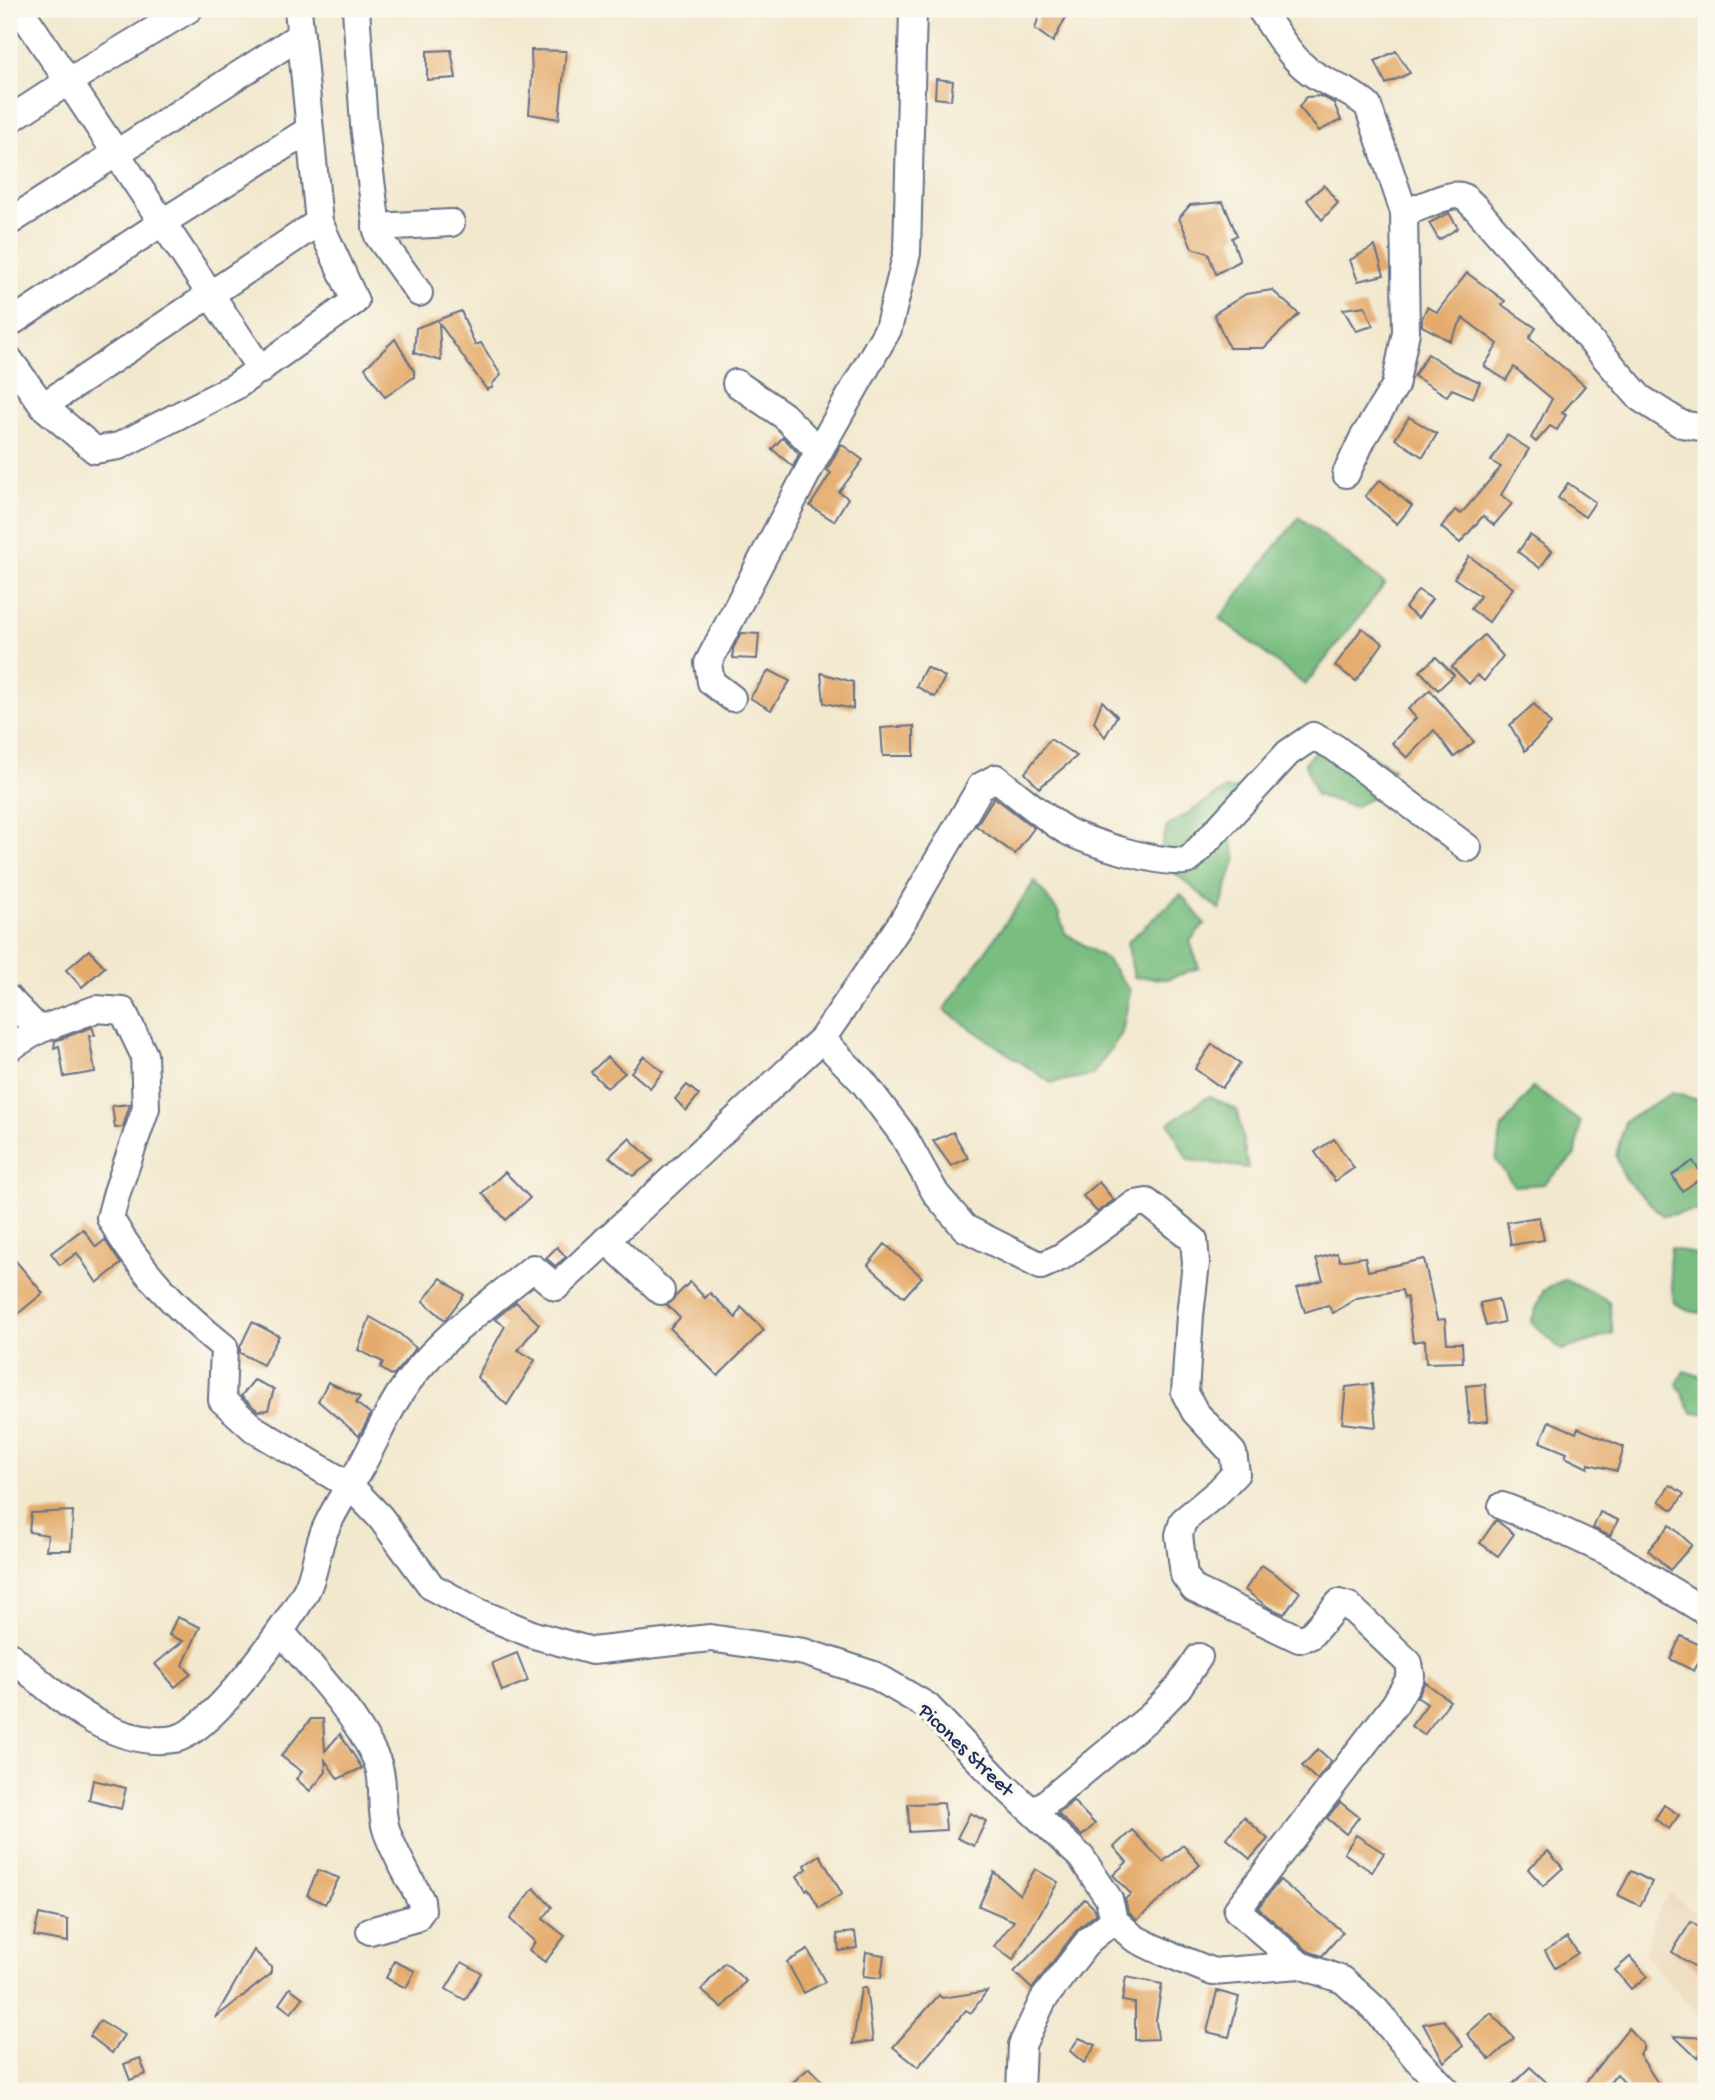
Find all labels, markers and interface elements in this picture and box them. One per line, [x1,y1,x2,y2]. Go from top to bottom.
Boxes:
street label: Picones Street [911,1699,1019,1805]

